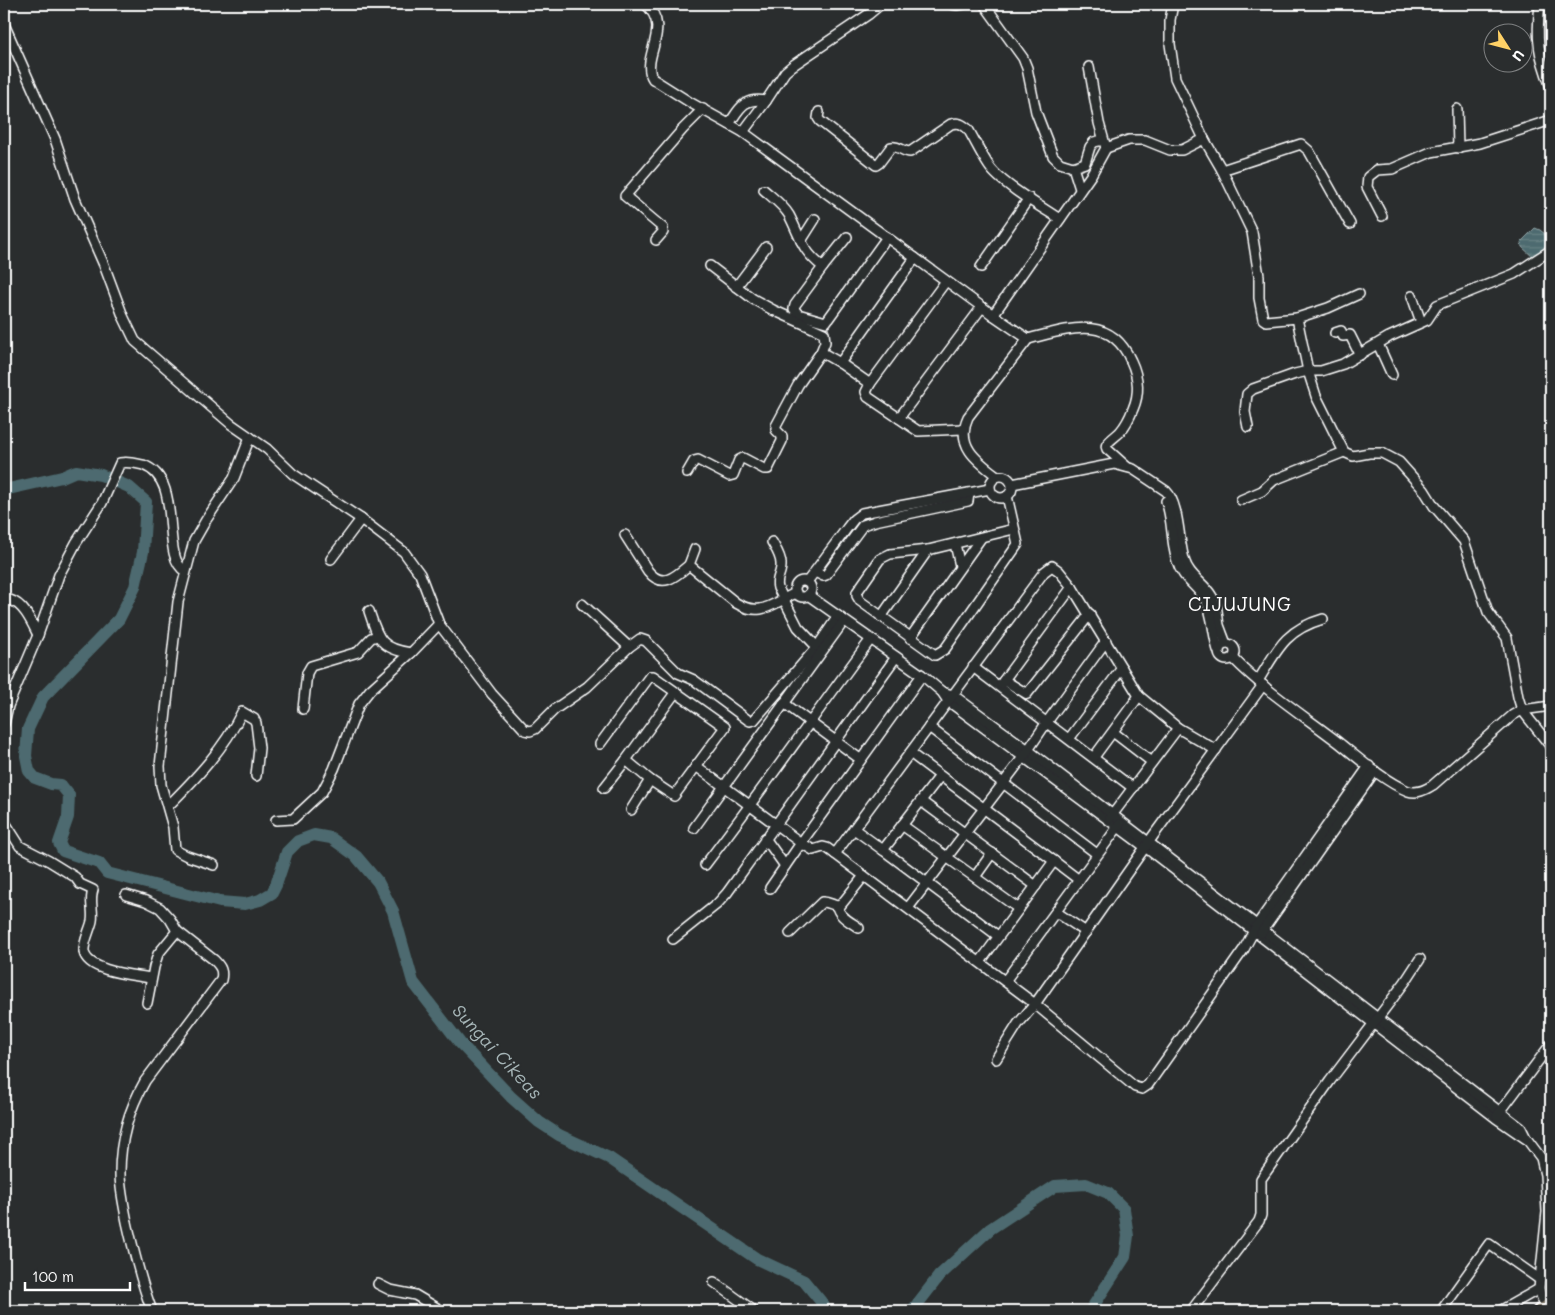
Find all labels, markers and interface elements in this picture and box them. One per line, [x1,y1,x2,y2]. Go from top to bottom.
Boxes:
north arrow [1482,22,1532,72]
text: U [1508,46,1530,66]
district label: CIJUJUNG [1188,591,1292,616]
water label: Sungai Cikeas [447,999,548,1104]
scale bar [25,1260,130,1292]
text: 100 m [32,1266,74,1286]

